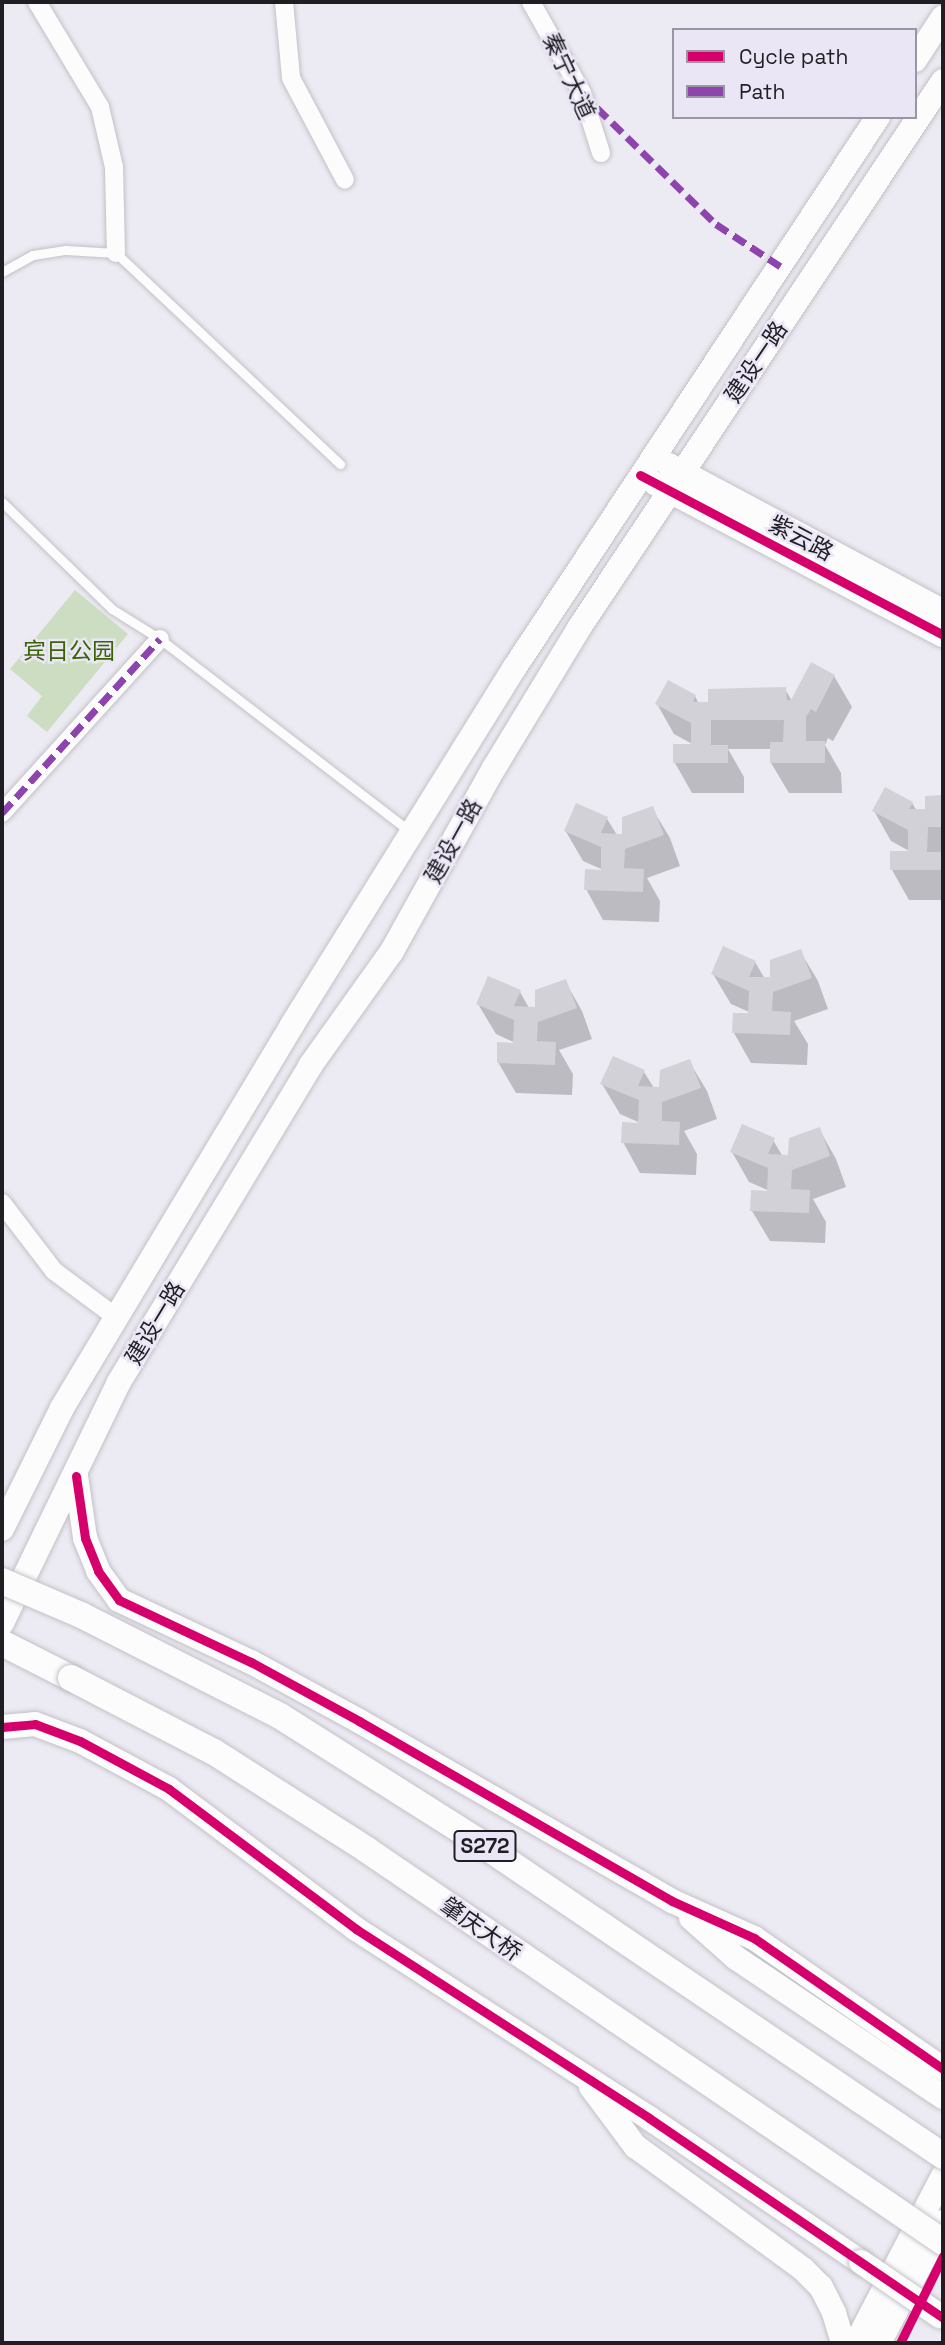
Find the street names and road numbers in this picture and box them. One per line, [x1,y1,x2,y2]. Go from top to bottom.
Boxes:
street label: 秦宁大道 [537,28,601,124]
street label: 建设一路 [719,316,793,408]
street label: 紫云路 [764,510,838,566]
street label: 建设一路 [419,794,487,888]
street label: 建设一路 [119,1276,191,1370]
road number: S272 [452,1828,518,1864]
street label: 肇庆大桥 [435,1891,527,1967]

